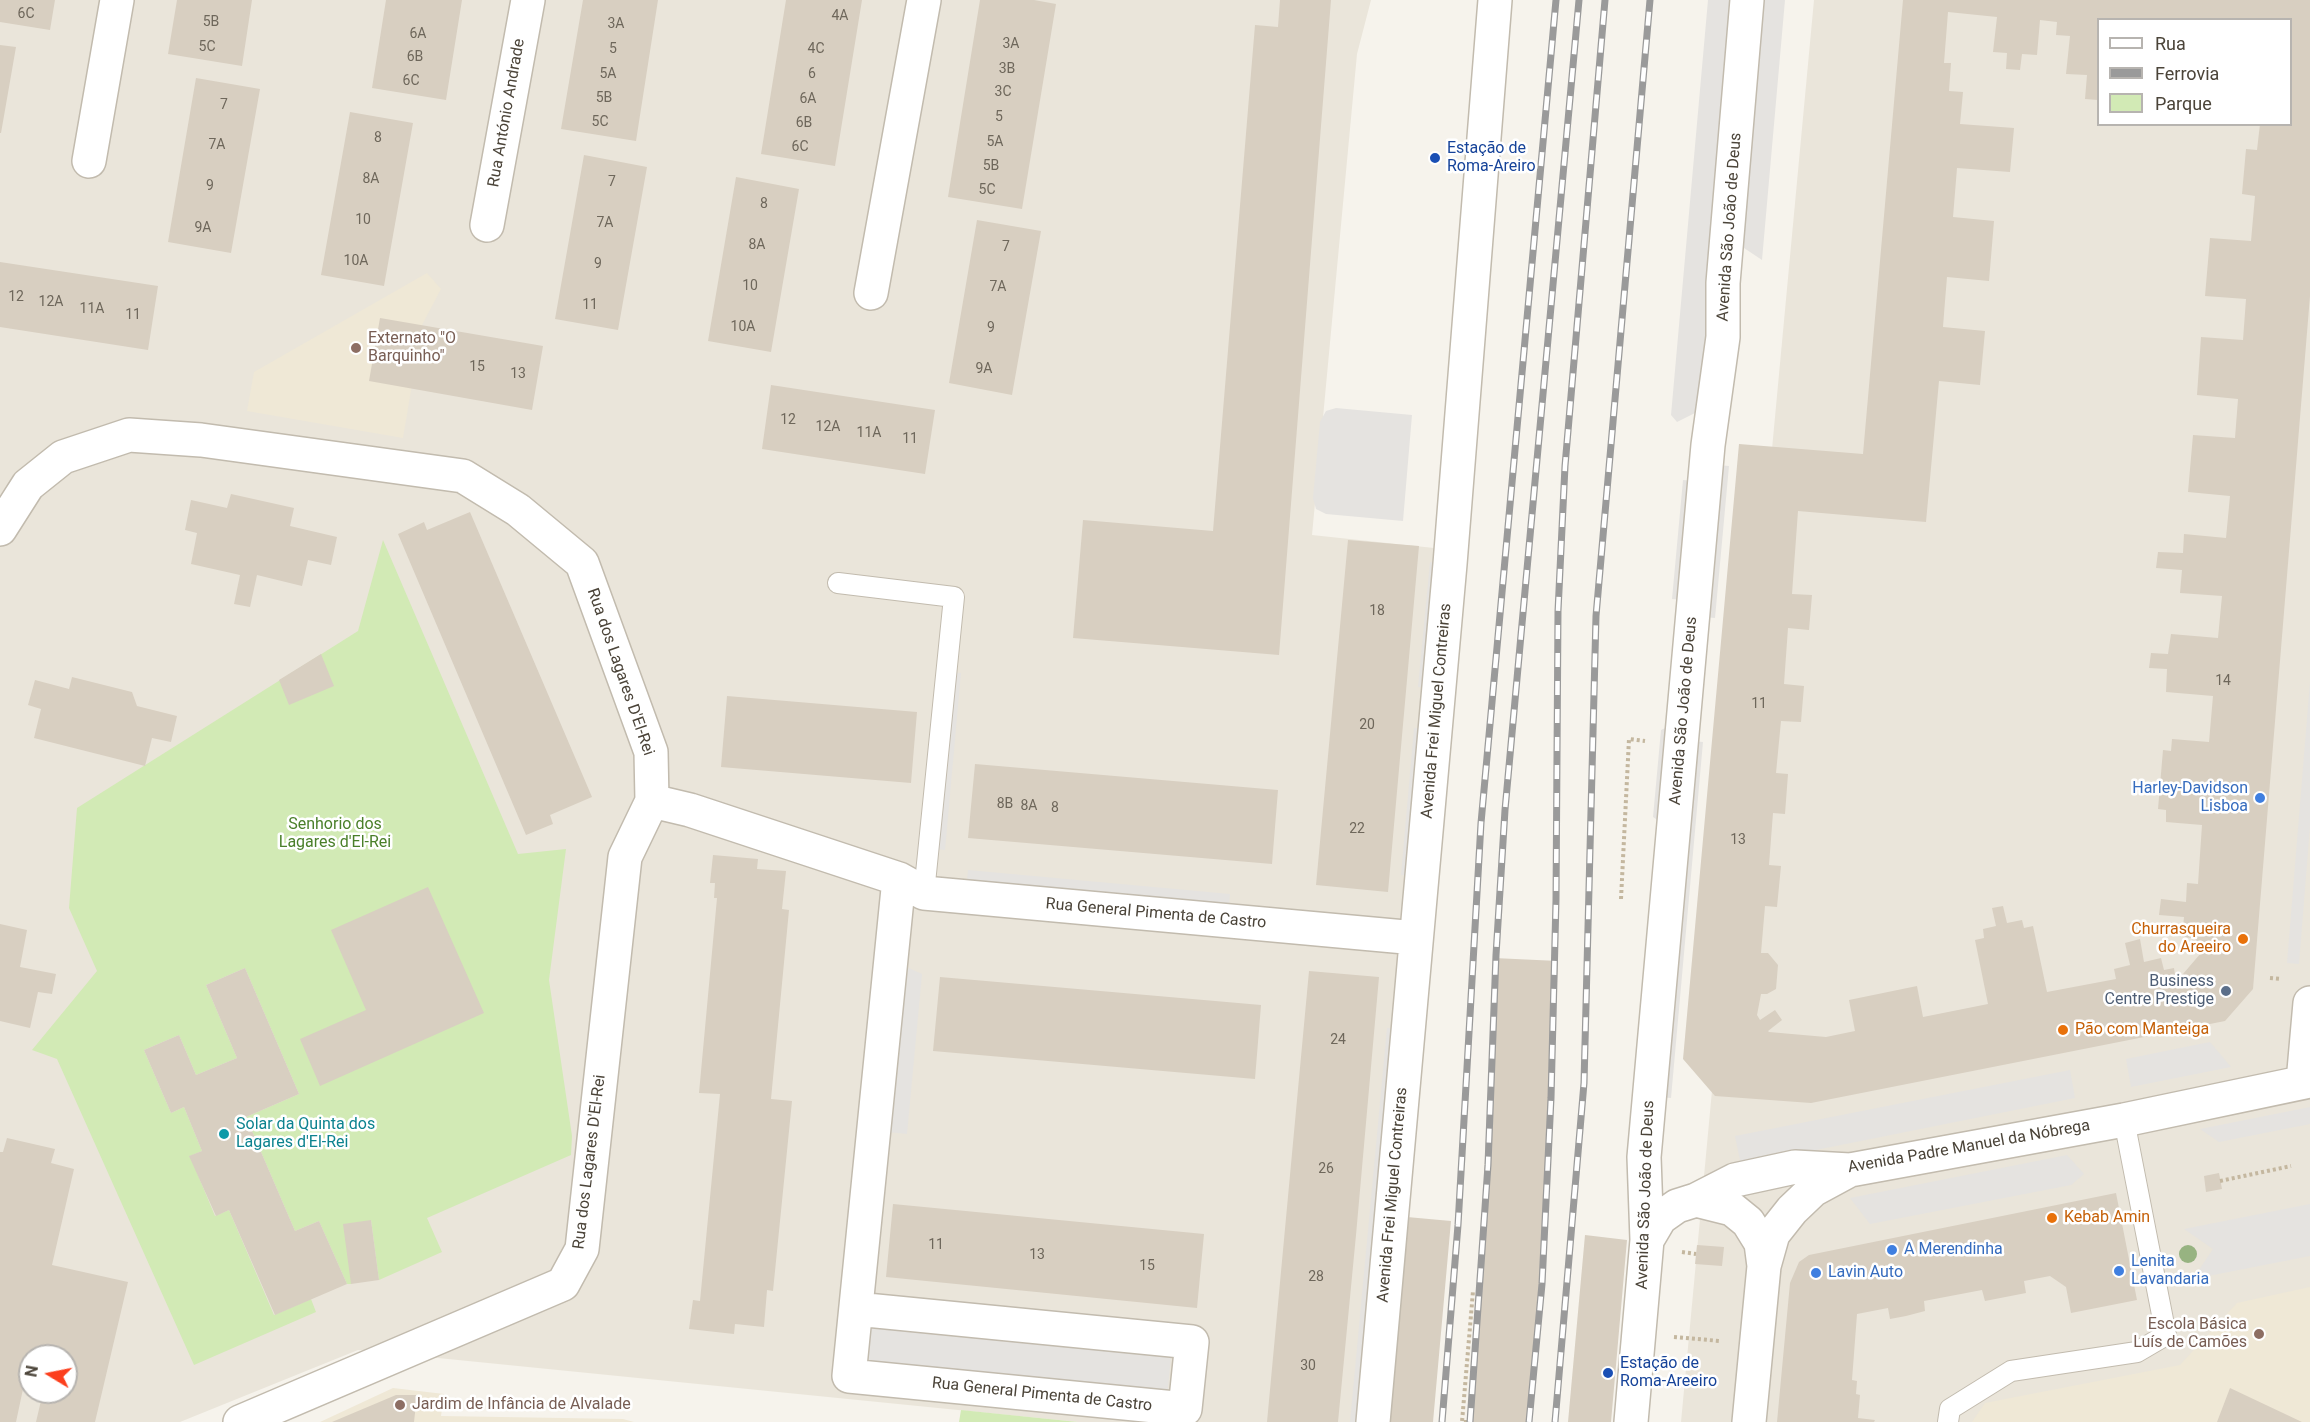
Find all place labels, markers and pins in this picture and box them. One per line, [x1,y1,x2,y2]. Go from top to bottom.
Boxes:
place label: Estação de Roma-Areiro [1447,139,1536,177]
marker: Estação de Roma-Areiro [1428,151,1442,165]
place label: Externato "O Barquinho" [368,329,456,367]
marker: Externato "O Barquinho" [349,341,363,355]
place label: Harley-Davidson Lisboa [2132,779,2248,817]
marker: Harley-Davidson Lisboa [2253,791,2267,805]
place label: Churrasqueira do Areeiro [2131,920,2231,958]
marker: Churrasqueira do Areeiro [2236,932,2250,946]
place label: Business Centre Prestige [2105,972,2214,1010]
marker: Business Centre Prestige [2219,984,2233,998]
place label: Pão com Manteiga [2075,1020,2209,1040]
marker: Pão com Manteiga [2056,1023,2070,1037]
place label: Solar da Quinta dos Lagares d'El-Rei [236,1115,375,1153]
marker: Solar da Quinta dos Lagares d'El-Rei [217,1127,231,1141]
place label: Kebab Amin [2064,1208,2150,1228]
marker: Kebab Amin [2045,1211,2059,1225]
place label: A Merendinha [1904,1240,2003,1260]
marker: A Merendinha [1885,1243,1899,1257]
place label: Lenita Lavandaria [2131,1252,2209,1290]
place label: Lavin Auto [1828,1263,1903,1283]
marker: Lenita Lavandaria [2112,1264,2126,1278]
marker: Lavin Auto [1809,1266,1823,1280]
place label: Escola Básica Luís de Camões [2133,1315,2247,1353]
marker: Escola Básica Luís de Camões [2252,1327,2266,1341]
place label: Estação de Roma-Areeiro [1620,1354,1717,1392]
marker: Estação de Roma-Areeiro [1601,1366,1615,1380]
place label: Jardim de Infância de Alvalade [412,1395,631,1415]
marker: Jardim de Infância de Alvalade [393,1398,407,1412]

